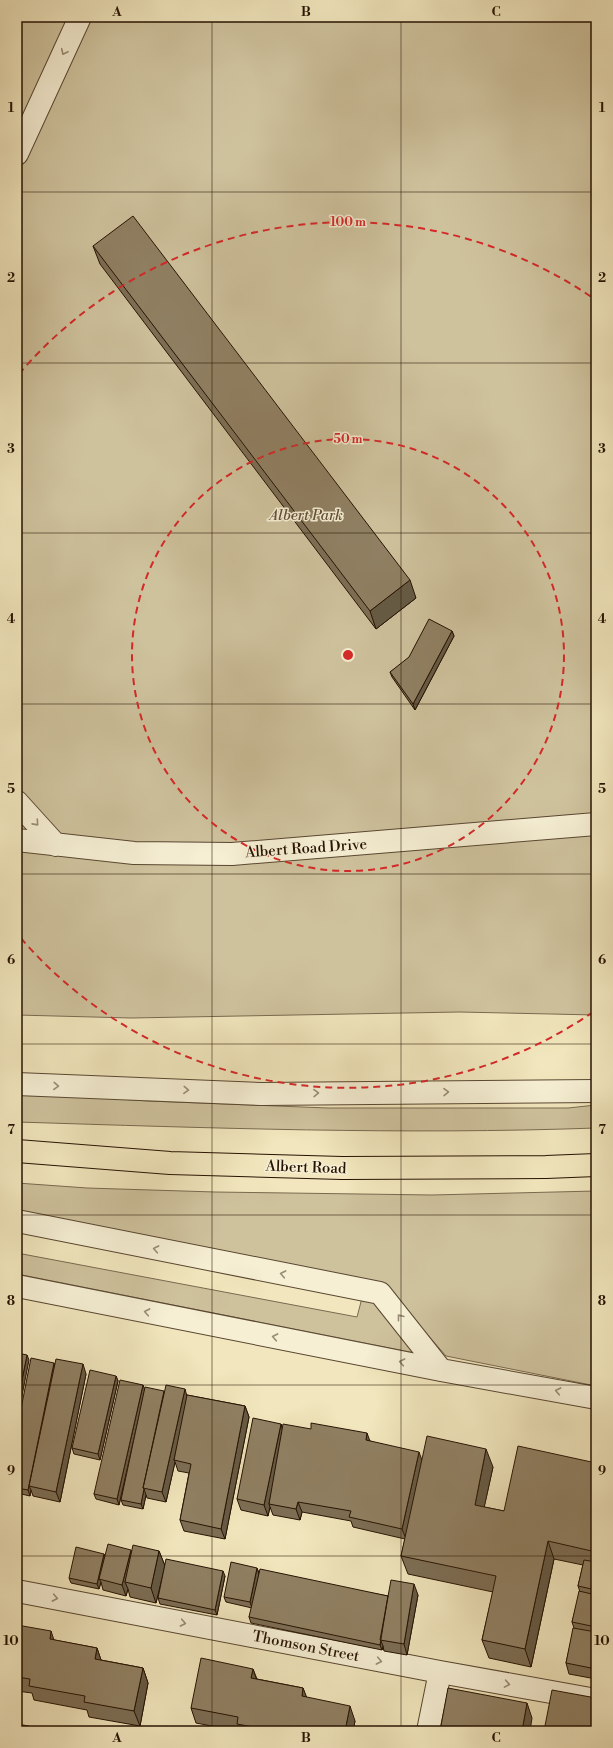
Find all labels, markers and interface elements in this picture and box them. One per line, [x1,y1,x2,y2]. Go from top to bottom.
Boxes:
text: A [111,4,122,20]
text: B [301,4,311,20]
text: C [491,4,501,20]
one-way arrow [61,48,69,56]
text: 1 [8,100,15,116]
text: 1 [599,100,606,116]
text: 100 m [330,215,366,230]
text: 2 [7,270,15,286]
text: 2 [598,270,606,286]
text: 50 m [333,432,363,447]
text: 3 [7,441,15,457]
text: 3 [598,441,606,457]
park label: Albert Park [267,506,343,525]
text: 4 [7,611,16,627]
text: 4 [598,611,607,627]
centre of rings [341,648,355,662]
text: 5 [7,781,15,797]
text: 5 [598,781,606,797]
one-way arrow [32,819,39,826]
street label: Albert Road Drive [243,835,368,862]
text: 6 [7,952,15,968]
text: 6 [598,952,606,968]
one-way arrow [53,1081,59,1090]
one-way arrow [183,1086,189,1095]
one-way arrow [443,1088,449,1096]
one-way arrow [313,1089,319,1097]
text: 7 [7,1122,15,1138]
text: 7 [598,1122,606,1138]
street label: Albert Road [264,1157,347,1178]
one-way arrow [153,1245,159,1253]
one-way arrow [280,1270,286,1279]
text: 8 [7,1293,15,1309]
text: 8 [598,1293,606,1309]
one-way arrow [144,1308,150,1316]
one-way arrow [398,1314,405,1321]
one-way arrow [272,1333,278,1341]
one-way arrow [399,1358,406,1367]
one-way arrow [555,1388,561,1396]
text: 9 [7,1463,15,1479]
text: 9 [598,1463,606,1479]
one-way arrow [52,1594,58,1602]
one-way arrow [180,1618,186,1626]
street label: Thomson Street [251,1627,362,1666]
text: 10 [3,1633,19,1649]
text: 10 [594,1633,610,1649]
one-way arrow [376,1656,382,1664]
one-way arrow [504,1679,510,1688]
text: A [111,1730,122,1746]
text: B [301,1730,311,1746]
text: C [491,1730,501,1746]

